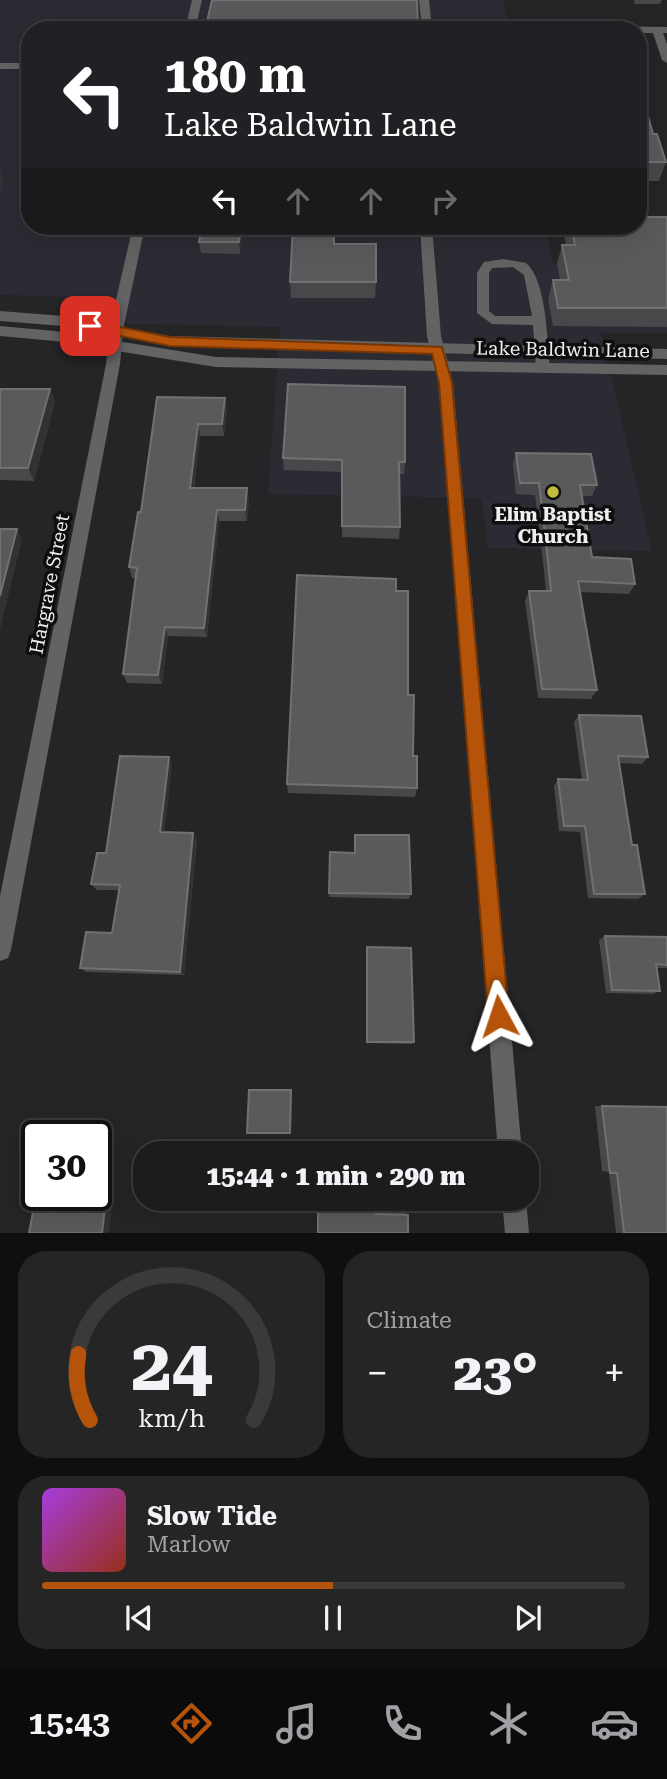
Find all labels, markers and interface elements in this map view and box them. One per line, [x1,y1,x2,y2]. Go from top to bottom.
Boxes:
text: 180 m [164,47,306,104]
icon: left [49,49,140,140]
text: Lake Baldwin Lane [164,106,457,144]
icon: left [206,182,244,220]
icon: ahead [279,182,317,220]
icon: ahead [352,182,390,220]
icon: right [425,182,463,220]
pin [60,296,120,356]
icon: arrive [71,307,109,345]
street label: Lake Baldwin Lane [476,336,650,363]
marker: Elim Baptist Church [545,484,561,500]
place label: Elim Baptist Church [494,503,612,548]
street label: Hargrave Street [25,512,74,656]
position arrow [462,979,536,1053]
speed limit sign: 30 [21,1120,112,1211]
text: 15:44 · 1 min · 290 m [206,1161,466,1191]
text: Climate [367,1307,452,1334]
text: 24 [130,1324,212,1409]
text: 23° [454,1342,538,1403]
text: − [367,1351,388,1395]
text: + [604,1351,625,1395]
text: km/h [138,1404,205,1433]
text: Slow Tide [147,1501,277,1531]
text: Marlow [147,1531,230,1558]
icon: previous [120,1599,158,1637]
icon: pause [314,1599,352,1637]
icon: next [509,1599,547,1637]
icon: directions [167,1699,216,1748]
icon: music [272,1699,321,1748]
icon: phone [378,1699,427,1748]
icon: climate [484,1699,533,1748]
icon: car [590,1699,639,1748]
text: 15:43 [28,1704,110,1742]

